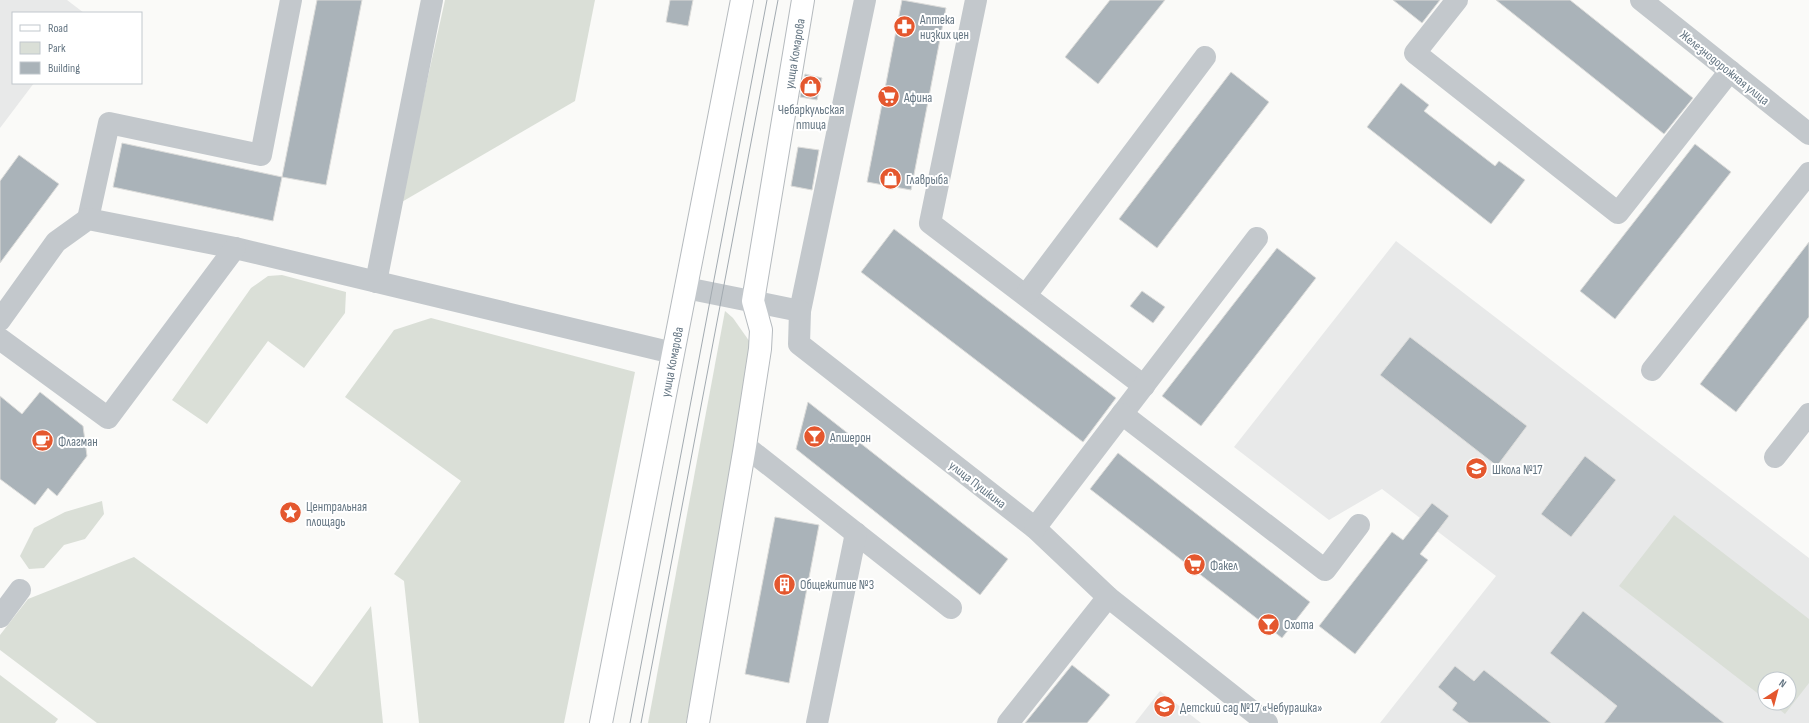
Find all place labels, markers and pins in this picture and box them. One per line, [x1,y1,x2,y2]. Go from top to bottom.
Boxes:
place label: Аптека низких цен [919,12,969,43]
pharmacy icon: Аптека низких цен [891,13,917,39]
shop icon: Чебаркульская птица [798,74,824,100]
supermarket icon: Афина [875,84,901,110]
place label: Афина [903,90,932,106]
place label: Чебаркульская птица [778,102,844,133]
shop icon: Главрыба [877,166,903,192]
place label: Главрыба [906,172,948,188]
bar icon: Апшерон [801,424,827,450]
cafe icon: Флагман [29,428,55,454]
place label: Апшерон [829,430,871,446]
place label: Флагман [58,434,98,450]
school or university icon: Школа №17 [1464,456,1490,482]
place label: Школа №17 [1492,462,1543,478]
place label: Центральная площадь [306,499,367,530]
place icon: Центральная площадь [277,500,303,526]
supermarket icon: Факел [1181,552,1207,578]
place label: Факел [1210,558,1238,574]
building icon: Общежитие №3 [772,571,798,597]
place label: Общежитие №3 [800,577,874,593]
bar icon: Охота [1255,611,1281,637]
place label: Охота [1284,617,1314,633]
school or university icon: Детский сад №17 «Чебурашка» [1151,694,1177,720]
place label: Детский сад №17 «Чебурашка» [1180,700,1322,716]

